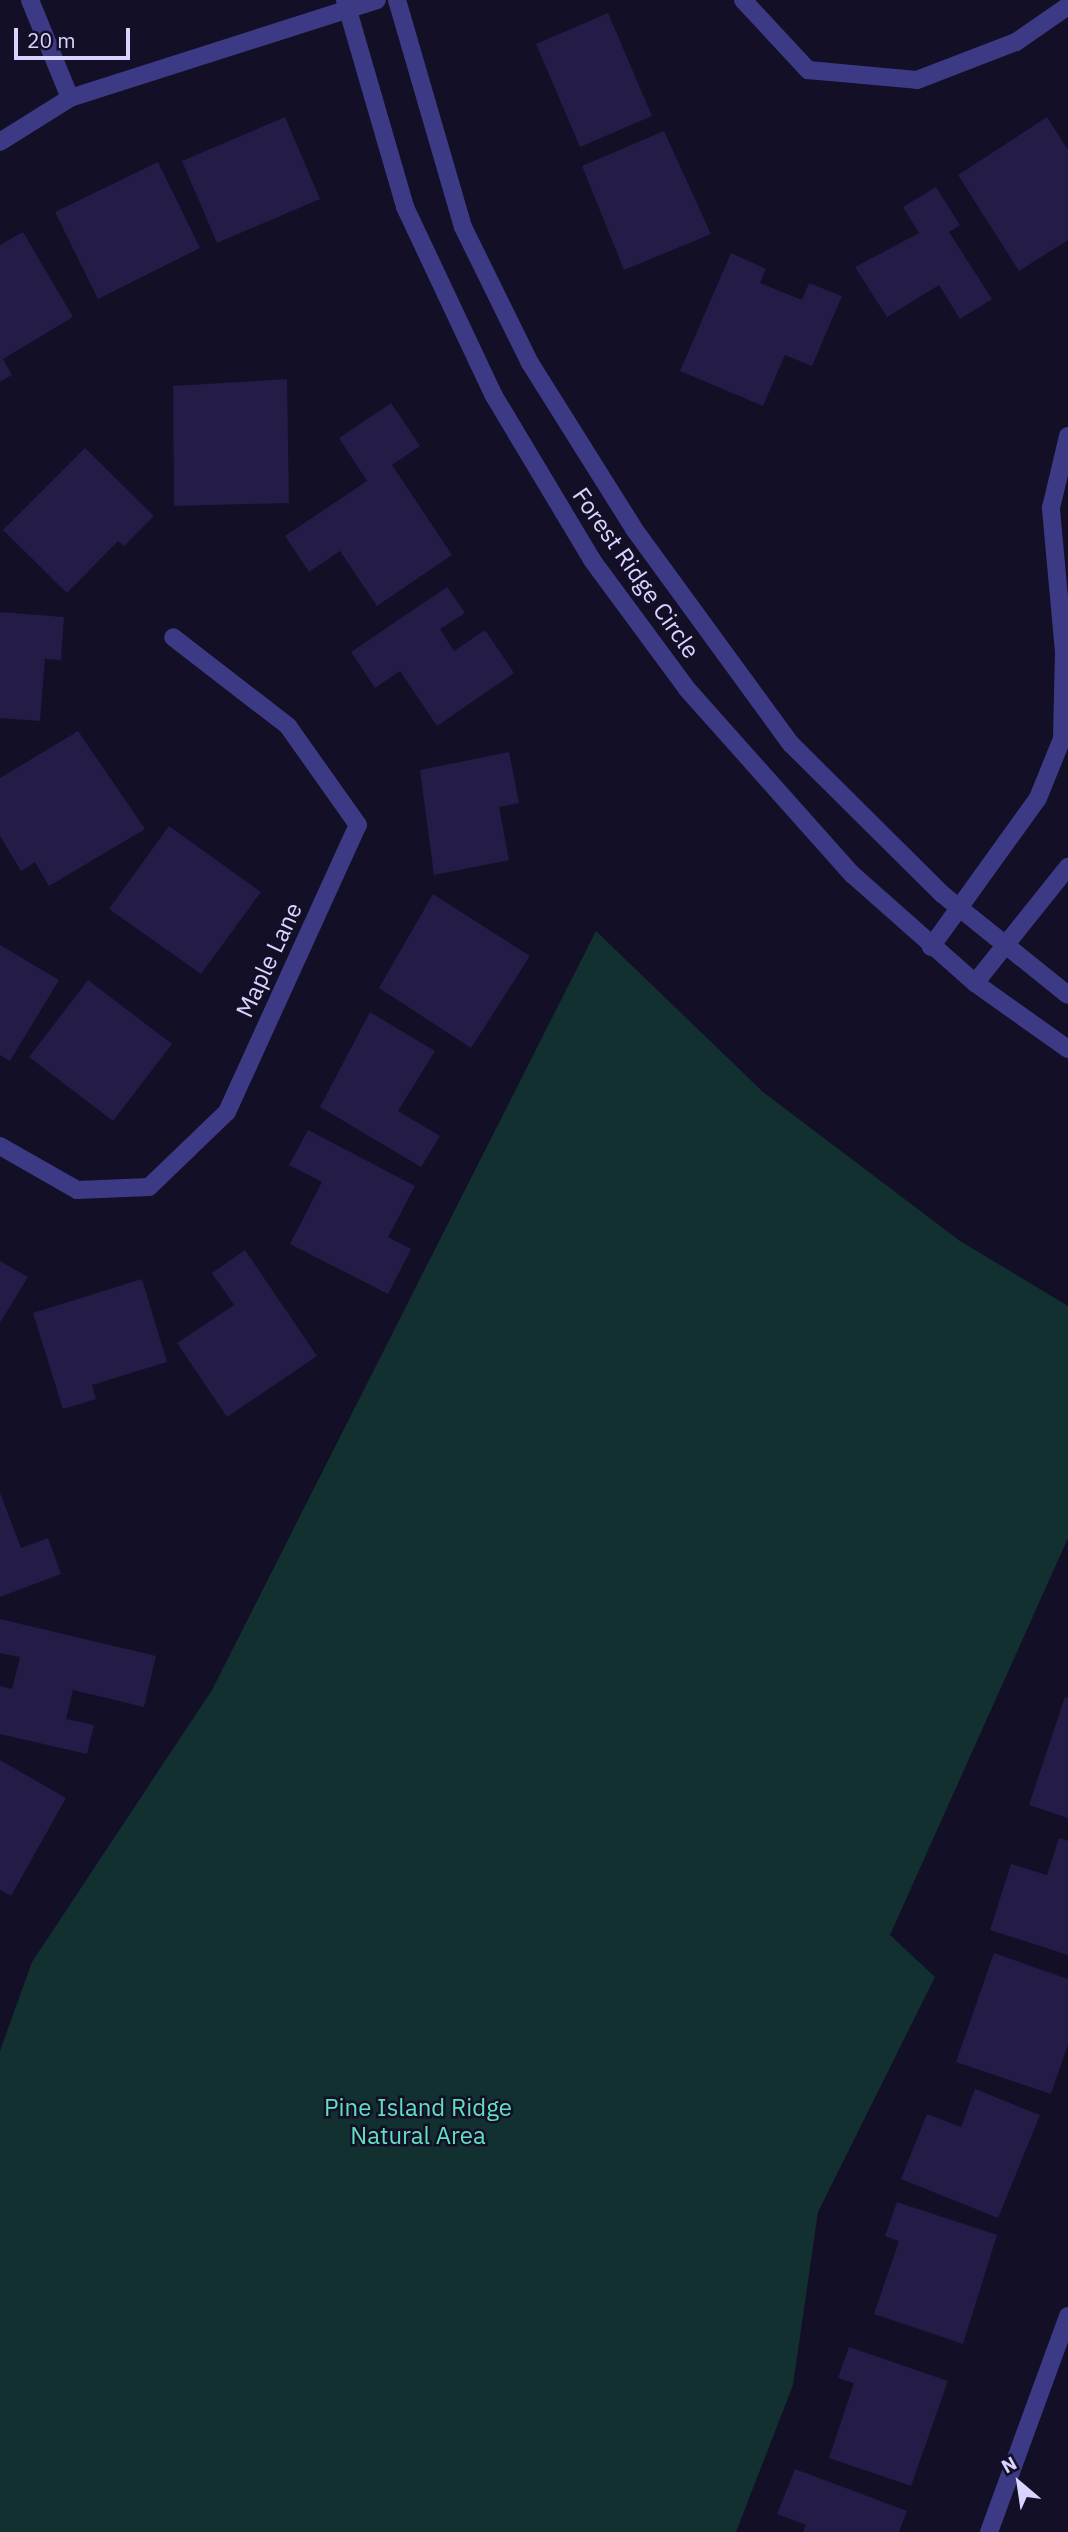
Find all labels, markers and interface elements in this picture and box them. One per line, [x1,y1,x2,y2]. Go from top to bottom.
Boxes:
scale bar [18,14,133,58]
text: 20 m [27,26,76,54]
street label: Forest Ridge Circle [566,482,706,664]
street label: Maple Lane [230,898,308,1022]
park label: Pine Island Ridge Natural Area [324,2094,512,2150]
north arrow [984,2448,1054,2518]
text: N [997,2451,1021,2478]

